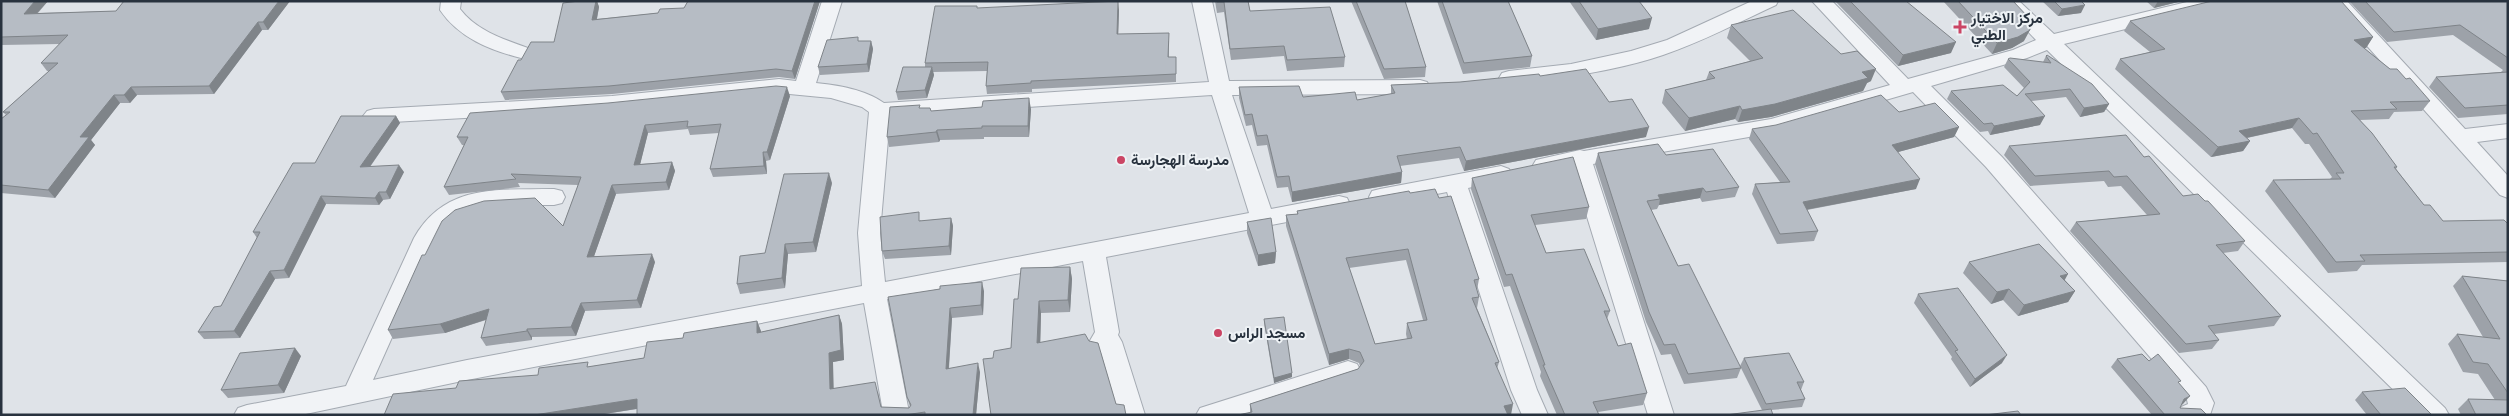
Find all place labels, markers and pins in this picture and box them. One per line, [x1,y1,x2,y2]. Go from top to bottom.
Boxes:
place label: مركز الاختيار الطبي [1970,9,2043,48]
marker: مركز الاختيار الطبي [1953,20,1967,34]
place label: مدرسة الهجارسة [1131,151,1229,169]
marker: مدرسة الهجارسة [1115,154,1127,166]
place label: مسجد الراس [1228,324,1306,342]
marker: مسجد الراس [1212,327,1224,339]

